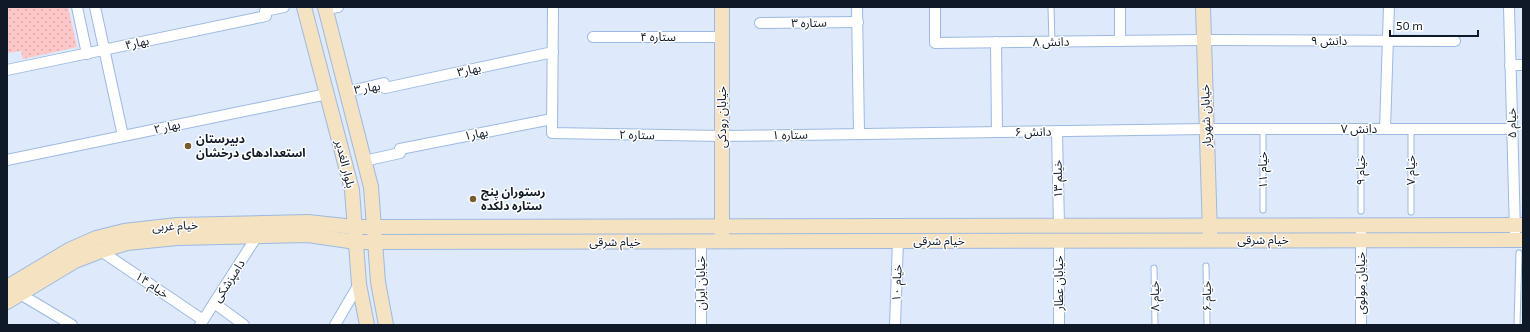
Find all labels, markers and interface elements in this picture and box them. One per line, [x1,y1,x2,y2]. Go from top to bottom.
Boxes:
scale bar [1390,12,1478,38]
street label: ستاره ۳ [791,15,827,30]
text: 50 m [1396,18,1423,32]
street label: ستاره ۴ [640,29,676,44]
street label: بهار۴ [124,33,150,52]
street label: دانش ۹ [1311,33,1348,48]
street label: دانش ۸ [1033,34,1070,49]
street label: بهار۳ [456,60,482,79]
street label: بهار ۳ [353,78,381,97]
street label: خیابان شهریار [1197,84,1214,149]
street label: خیابان رودکی [714,86,729,148]
street label: خیام ۵ [1504,108,1521,138]
street label: بهار ۲ [152,116,182,137]
street label: دانش ۷ [1341,121,1378,136]
street label: بهار۱ [463,124,489,143]
street label: دانش ۶ [1015,124,1052,139]
street label: ستاره ۲ [619,127,655,142]
street label: ستاره ۱ [772,127,808,142]
place label: دبیرستان استعدادهای درخشان [196,131,306,160]
street label: بلوار الغدیر [332,137,359,190]
marker: دبیرستان استعدادهای درخشان [183,141,193,151]
street label: خیام ۱۱ [1255,151,1272,189]
street label: خیام ۹ [1353,155,1370,185]
street label: خیام ۷ [1403,155,1420,185]
street label: خیلم ۱۳ [1050,160,1067,198]
place label: رستوران پنج ستاره دلکده [481,184,545,213]
marker: رستوران پنج ستاره دلکده [468,194,478,204]
street label: خیام غربی [152,217,198,236]
street label: خیام شرقی [1237,232,1289,249]
street label: خیام شرقی [913,233,965,250]
street label: خیام شرقی [589,234,641,251]
street label: خیابان مولوی [1353,252,1368,314]
street label: خیابان عطار [1051,255,1066,312]
street label: دامپزشکی [209,256,249,306]
street label: خیابان ایران [693,256,708,310]
street label: خیام ۱۰ [888,264,907,302]
street label: خیام ۱۴ [132,268,172,303]
street label: خیام ۸ [1147,281,1164,311]
street label: خیام ۶ [1199,281,1216,311]

